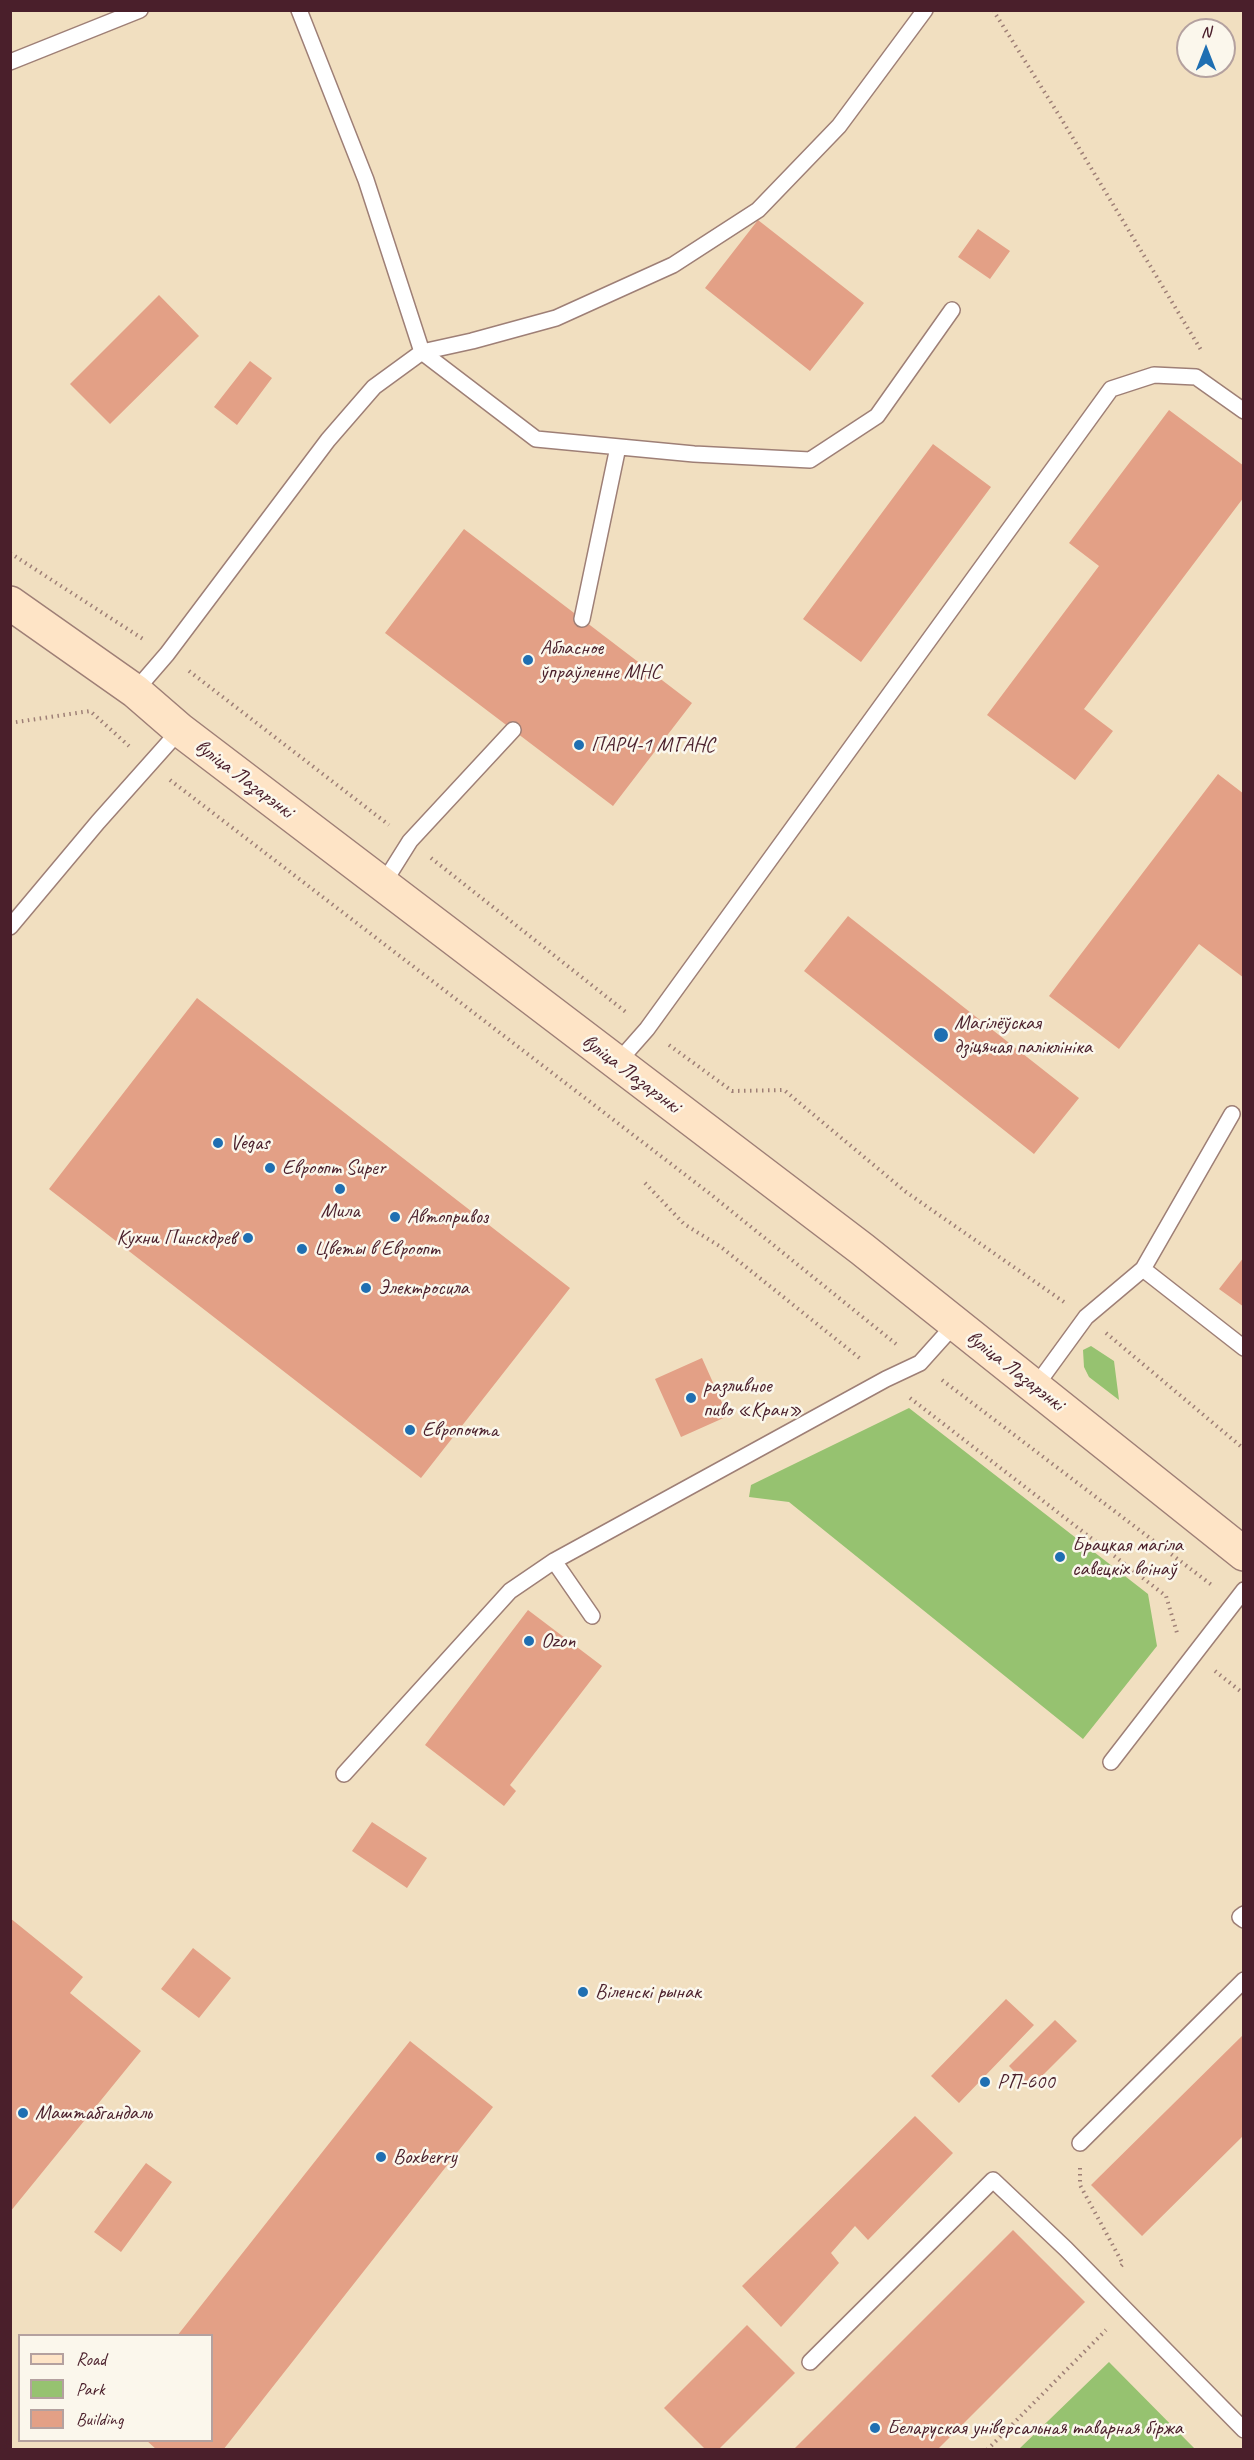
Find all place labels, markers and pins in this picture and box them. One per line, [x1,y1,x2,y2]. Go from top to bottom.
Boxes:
place label: Абласное ўпраўленне МНС [540,635,661,685]
marker: Абласное ўпраўленне МНС [521,653,535,667]
place label: ПАРЧ-1 МГАНС [591,732,715,758]
marker: ПАРЧ-1 МГАНС [572,738,586,752]
place label: Магілёўская дзіцячая паліклініка [954,1010,1092,1060]
marker: Магілёўская дзіцячая паліклініка [932,1026,950,1044]
place label: Vegas [230,1130,270,1156]
marker: Vegas [211,1136,225,1150]
place label: Евроопт Super [282,1155,385,1181]
marker: Евроопт Super [263,1161,277,1175]
marker: Мила [333,1182,347,1196]
place label: Мила [320,1198,360,1224]
place label: Автопривоз [407,1204,488,1230]
marker: Автопривоз [388,1210,402,1224]
place label: Кухни Пинскдрев [116,1225,236,1251]
marker: Кухни Пинскдрев [241,1231,255,1245]
place label: Цветы в Евроопт [314,1236,440,1262]
marker: Цветы в Евроопт [295,1242,309,1256]
place label: Электросила [378,1275,469,1301]
marker: Электросила [359,1281,373,1295]
place label: разливное пиво «Кран» [703,1373,802,1423]
marker: разливное пиво «Кран» [684,1391,698,1405]
place label: Европочта [422,1417,498,1443]
marker: Европочта [403,1423,417,1437]
place label: Брацкая магіла савецкіх воінаў [1072,1532,1183,1582]
marker: Брацкая магіла савецкіх воінаў [1053,1550,1067,1564]
place label: Ozon [541,1628,576,1654]
marker: Ozon [522,1634,536,1648]
place label: Віленскі рынак [595,1979,701,2005]
marker: Віленскі рынак [576,1985,590,1999]
place label: РП-600 [997,2069,1055,2095]
marker: РП-600 [978,2075,992,2089]
place label: Маштабгандаль [35,2100,152,2126]
marker: Маштабгандаль [16,2106,30,2120]
place label: Boxberry [393,2144,457,2170]
marker: Boxberry [374,2150,388,2164]
place label: Беларуская універсальная таварная біржа [887,2415,1183,2441]
marker: Беларуская універсальная таварная біржа [868,2421,882,2435]

